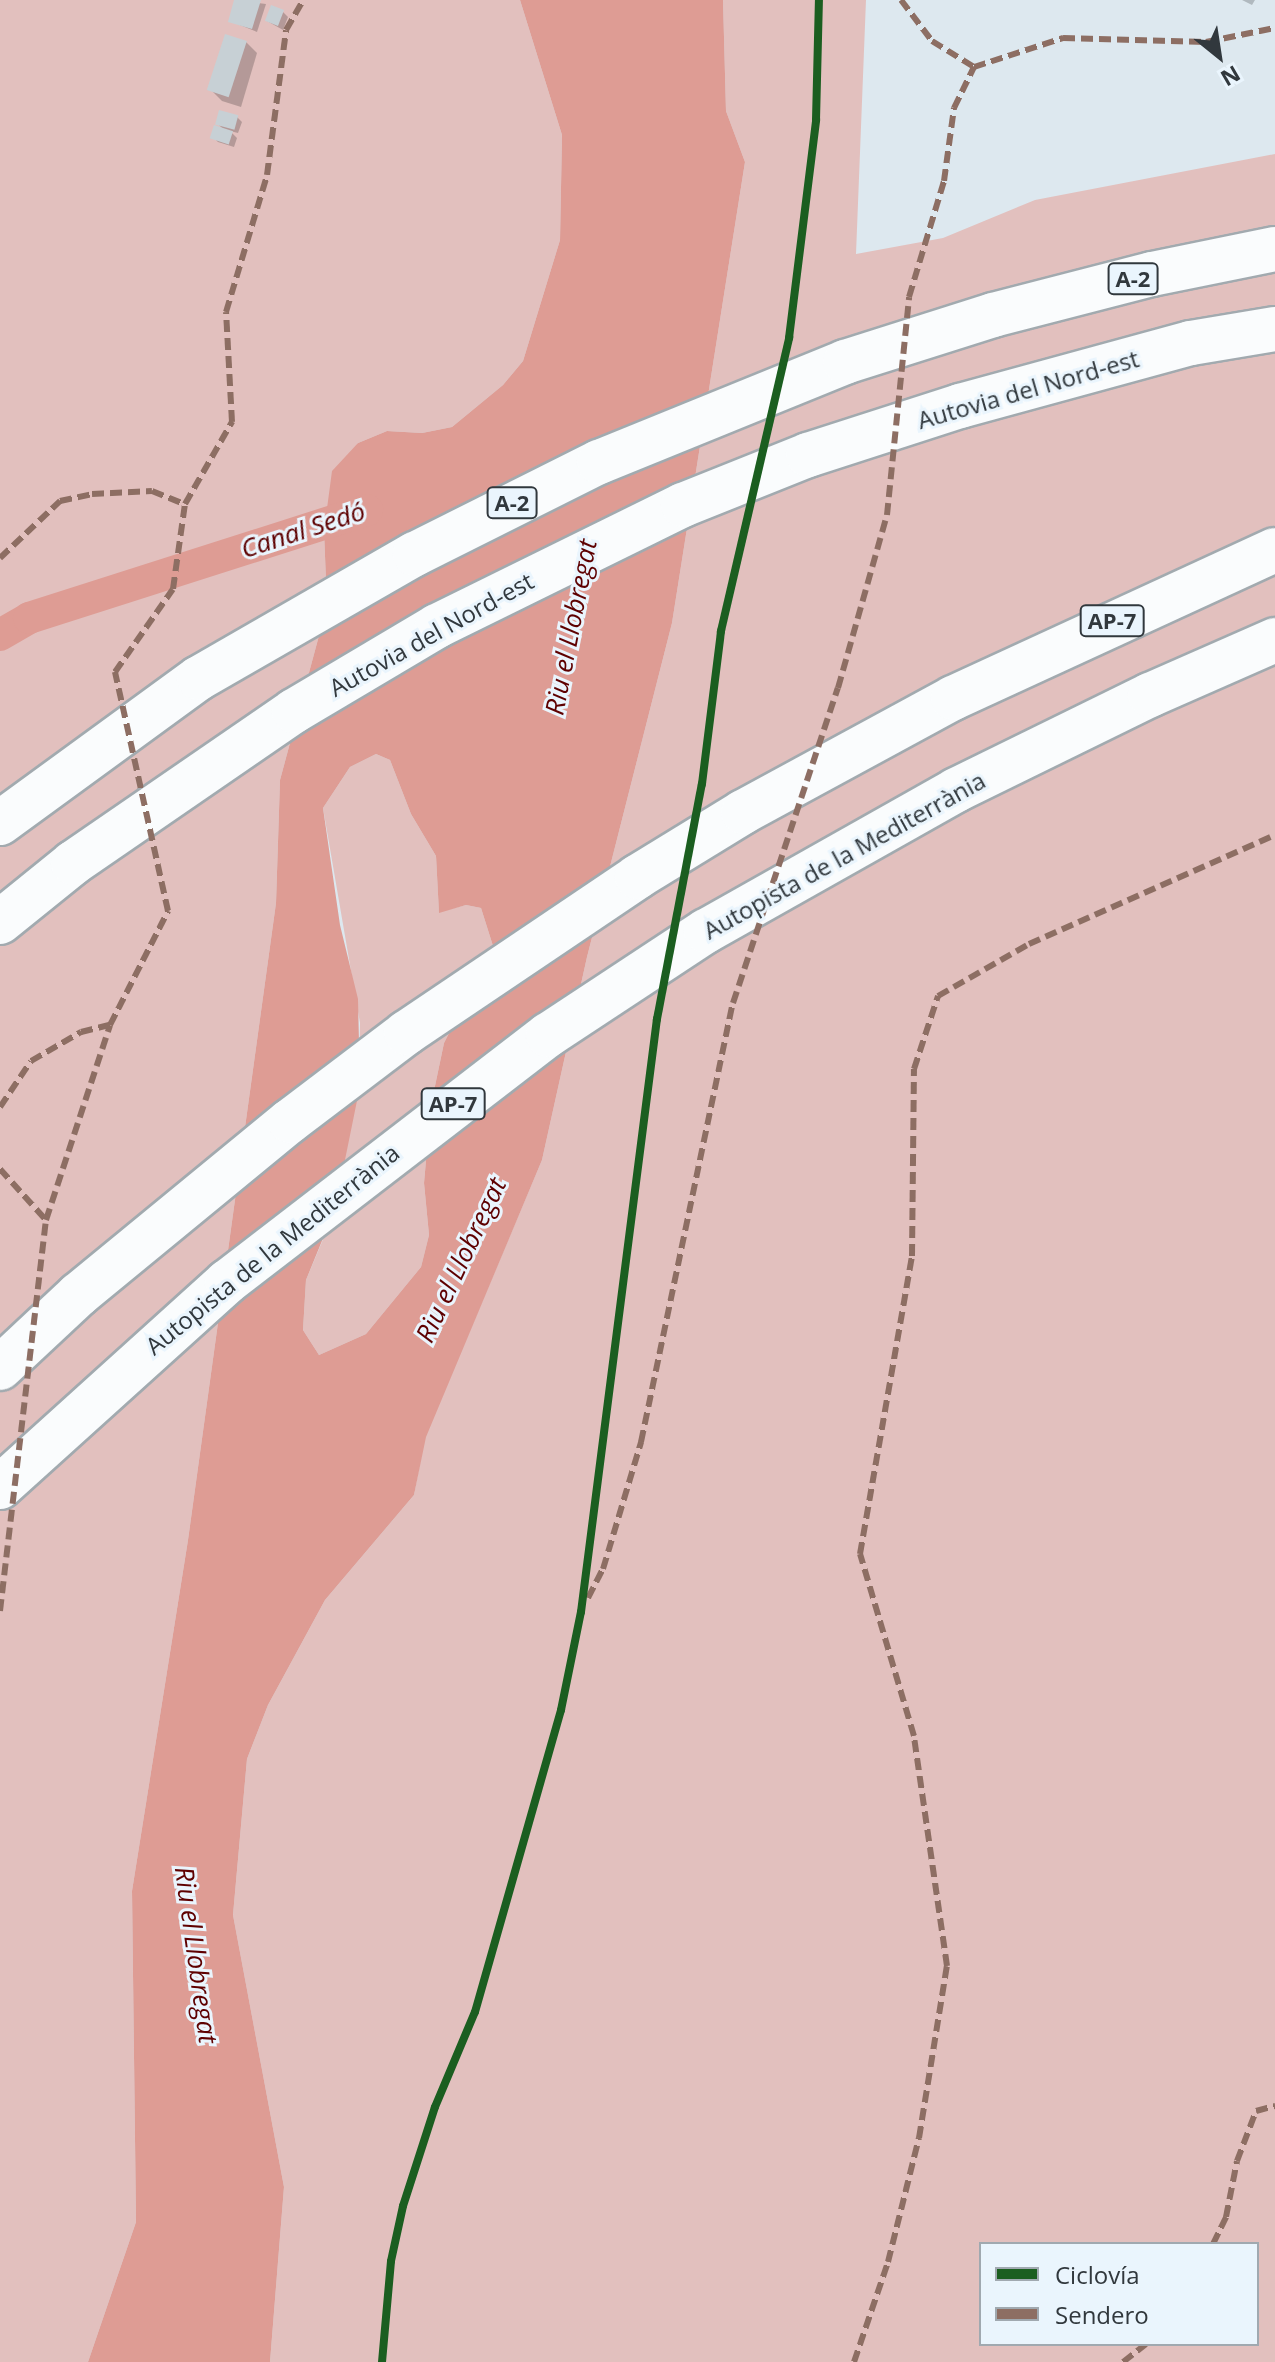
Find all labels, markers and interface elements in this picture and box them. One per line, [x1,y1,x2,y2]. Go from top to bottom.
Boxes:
north arrow [1179,16,1259,96]
text: N [1216,59,1246,94]
road number: A-2 [1107,261,1159,297]
street label: Autovia del Nord-est [914,344,1142,434]
road number: A-2 [486,485,538,521]
water label: Canal Sedó [237,495,369,565]
water label: Riu el Llobregat [539,537,603,717]
street label: Autovia del Nord-est [324,566,538,702]
road number: AP-7 [1078,603,1146,639]
street label: Autopista de la Mediterrània [698,765,990,945]
road number: AP-7 [419,1086,487,1122]
street label: Autopista de la Mediterrània [139,1138,405,1360]
water label: Riu el Llobregat [409,1173,513,1347]
water label: Riu el Llobregat [168,1865,224,2045]
legend [979,2242,1259,2346]
text: Ciclovía [1055,2258,1140,2291]
text: Sendero [1055,2298,1149,2331]

